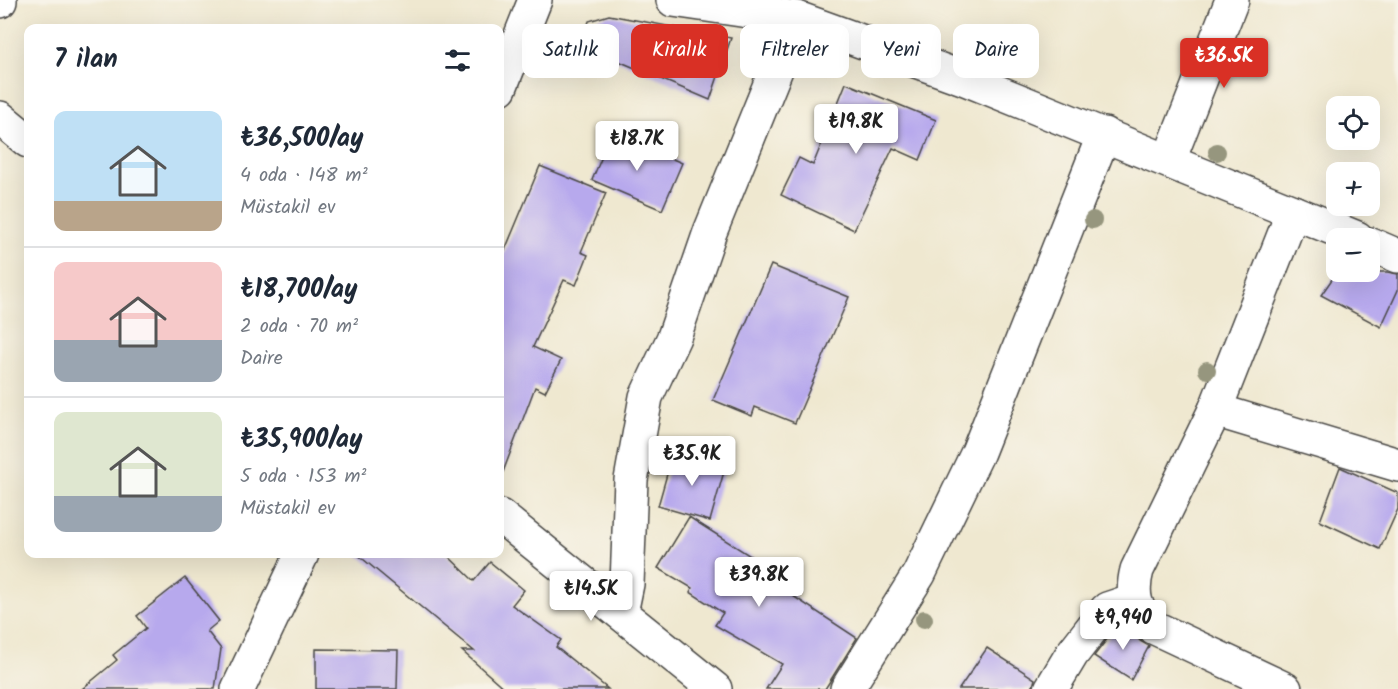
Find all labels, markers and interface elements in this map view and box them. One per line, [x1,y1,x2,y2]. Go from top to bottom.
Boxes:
chip: Satılık [522,24,619,78]
chip: Kiralık [631,24,728,78]
chip: Filtreler [740,24,849,78]
chip: Yeni [861,24,941,78]
chip: Daire [953,24,1039,78]
pin: ₺36.5K [1175,38,1273,89]
text: 7 ilan [54,39,118,81]
text: ₺36.5K [1194,41,1254,73]
icon: filters [441,44,474,77]
map controls [1326,96,1380,282]
button: locate [1326,96,1380,150]
pin: ₺19.8K [807,104,905,155]
text: ₺19.8K [828,107,884,139]
text: ₺36,500/ay [240,118,363,160]
pin: ₺18.7K [588,121,686,172]
text: ₺18.7K [609,124,665,156]
icon: home [102,135,174,207]
text: 4 oda · 148 m² [240,160,368,192]
button: + [1326,162,1380,216]
text: Müstakil ev [240,192,336,224]
button: − [1326,228,1380,282]
text: ₺18,700/ay [240,269,357,311]
icon: home [102,286,174,358]
text: 2 oda · 70 m² [240,311,358,343]
text: Daire [240,343,283,375]
text: ₺35,900/ay [240,419,363,461]
icon: home [102,436,174,508]
pin: ₺35.9K [643,436,741,487]
text: ₺35.9K [663,439,722,471]
text: 5 oda · 153 m² [240,461,367,493]
text: Müstakil ev [240,493,336,525]
pin: ₺39.8K [710,557,808,608]
text: ₺39.8K [729,560,789,592]
pin: ₺14.5K [542,571,640,622]
text: ₺14.5K [564,574,618,606]
pin: ₺9,940 [1074,600,1172,651]
text: ₺9,940 [1094,603,1152,635]

